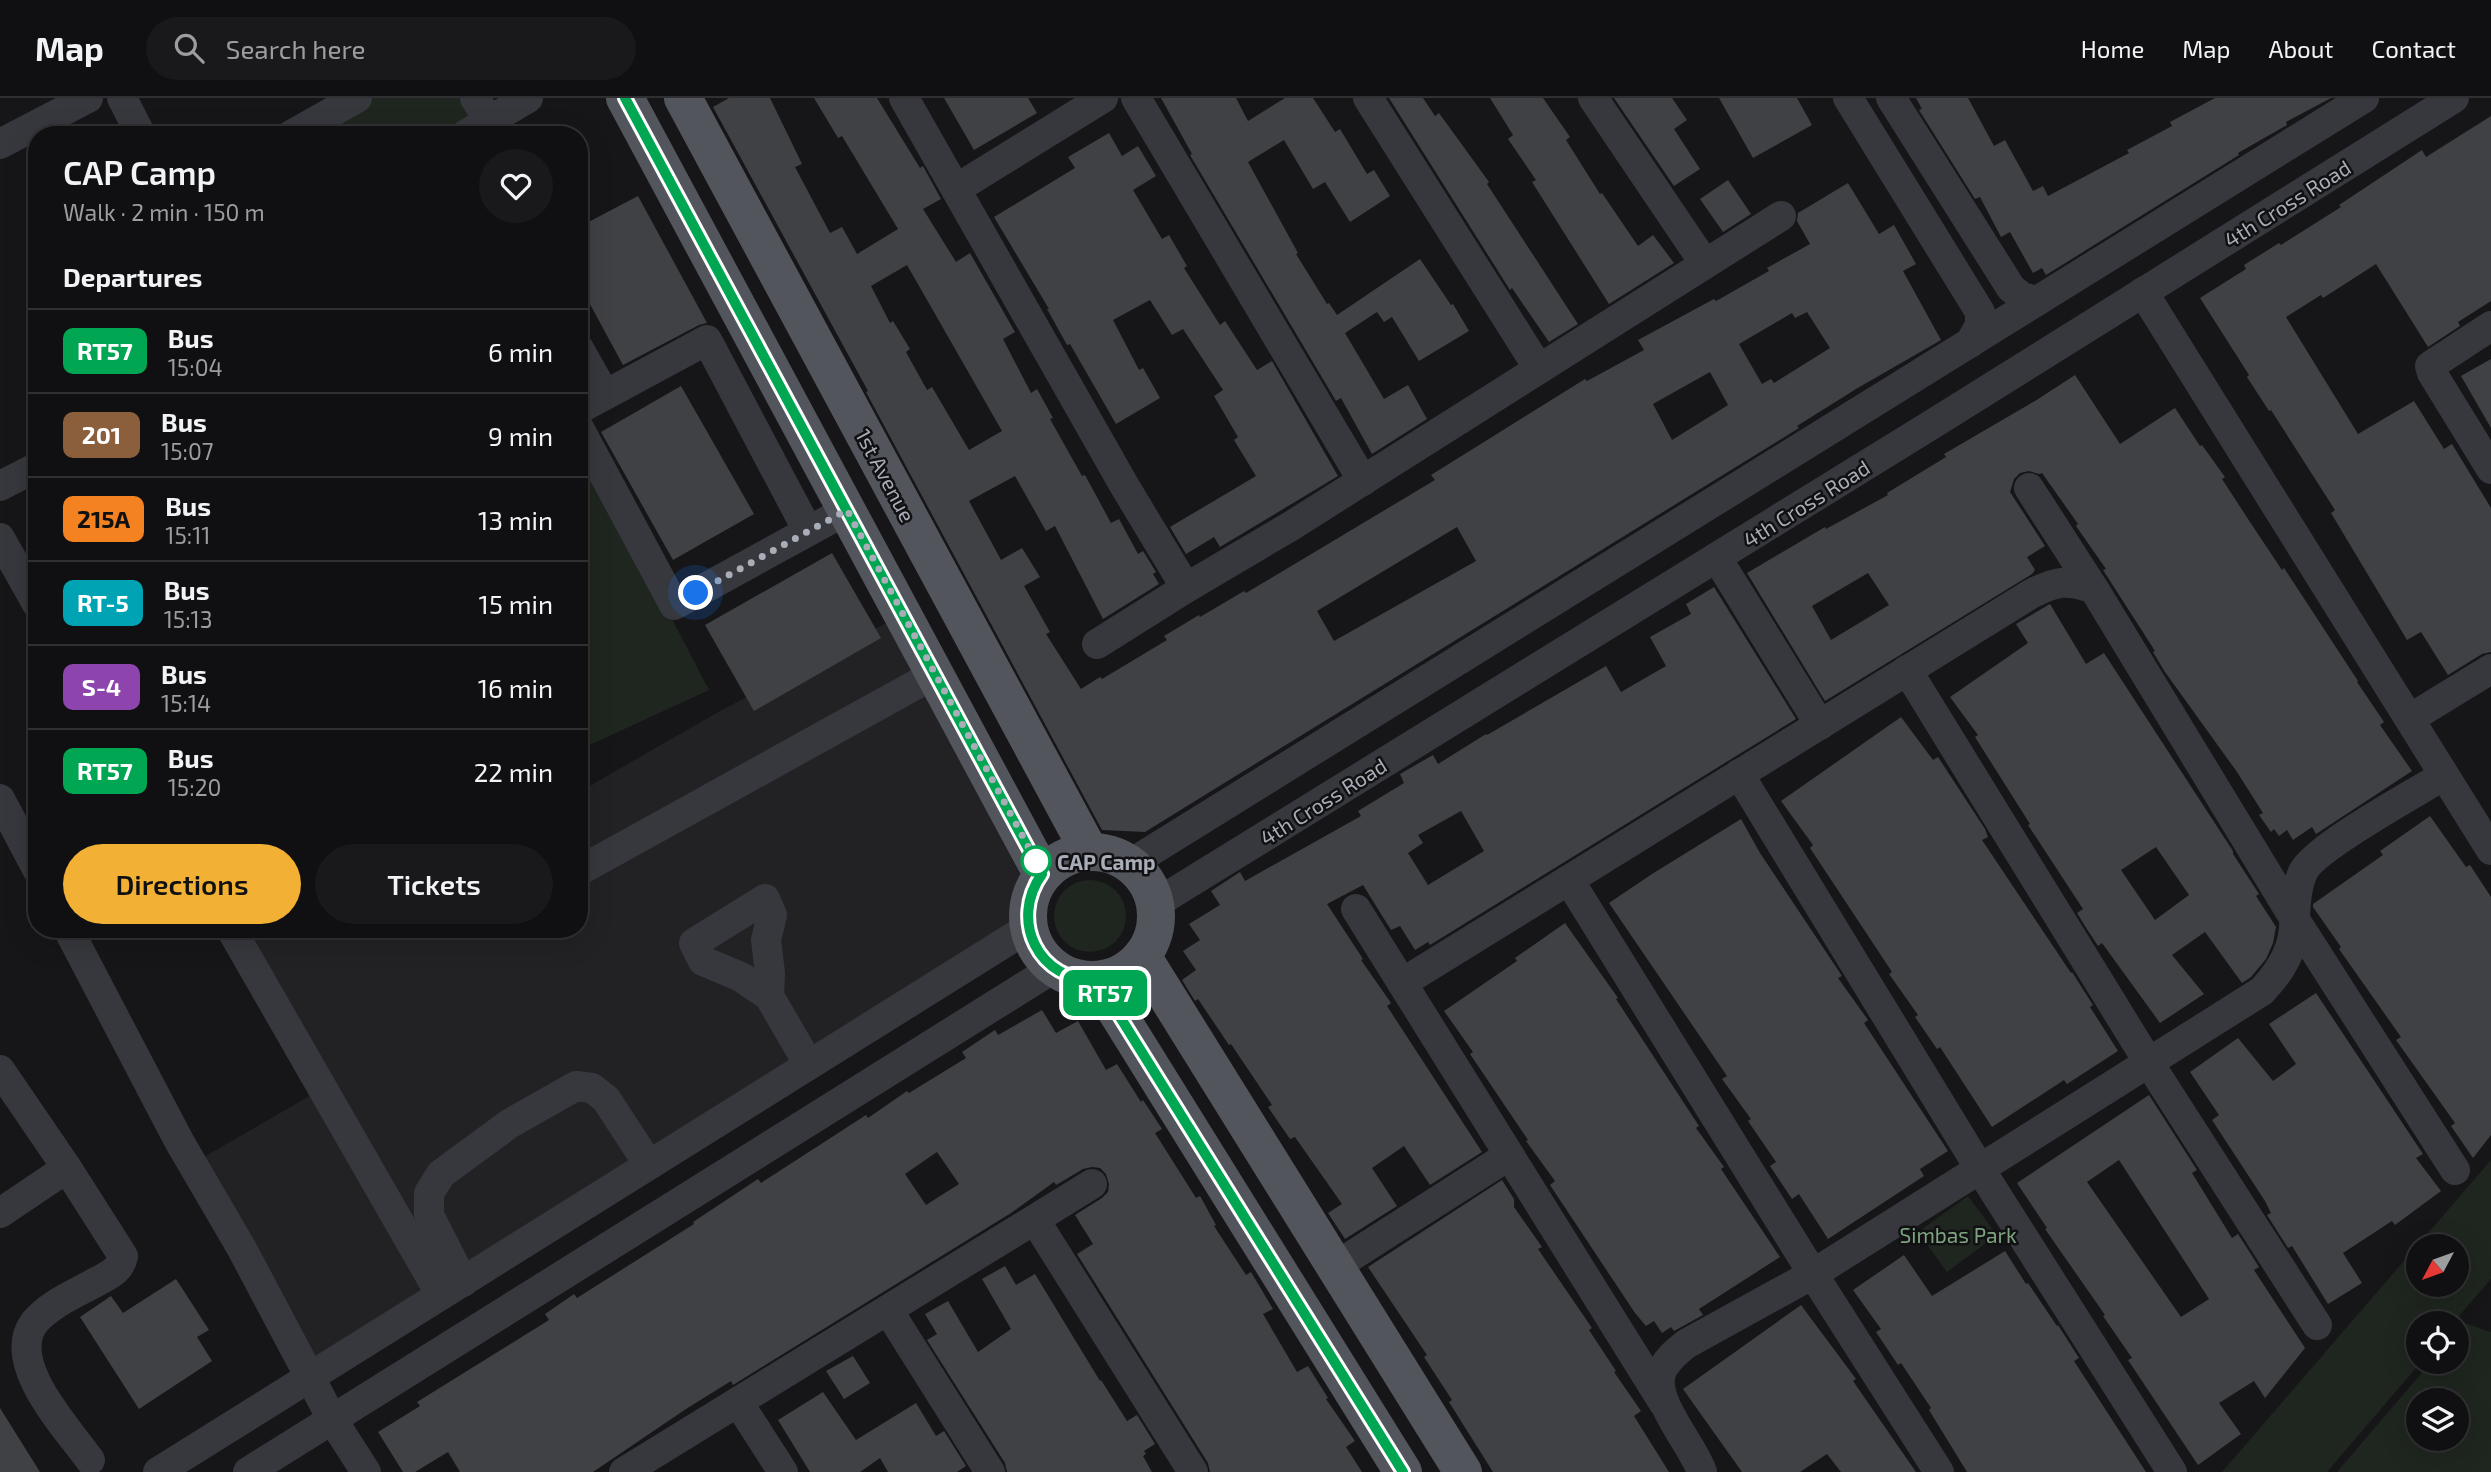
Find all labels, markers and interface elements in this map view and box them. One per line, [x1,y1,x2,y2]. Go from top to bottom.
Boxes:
search box [146,17,636,80]
text: Map [35,28,104,68]
icon: search [170,29,208,67]
text: Search here [226,33,365,64]
text: Home [2081,34,2144,63]
text: Map [2182,34,2230,63]
text: About [2268,34,2334,63]
text: Contact [2372,34,2456,63]
button: heart [479,149,553,223]
text: CAP Camp [63,152,216,192]
street label: 4th Cross Road [2219,154,2355,252]
text: Walk · 2 min · 150 m [63,198,265,226]
text: Departures [63,261,202,292]
text: Bus [168,322,214,353]
text: RT57 [77,336,133,365]
text: 6 min [488,336,553,367]
text: 15:04 [168,353,223,381]
text: Bus [161,406,207,437]
text: 201 [82,420,121,449]
text: 9 min [488,420,553,451]
street label: 1st Avenue [851,424,921,526]
text: 15:07 [161,437,214,465]
street label: 4th Cross Road [1738,454,1874,552]
text: Bus [165,490,211,521]
text: 215A [77,504,130,533]
text: 13 min [478,504,553,535]
text: 15:11 [165,521,210,549]
text: Bus [164,574,210,605]
your location [678,575,713,610]
text: RT-5 [77,588,129,617]
text: 15 min [479,588,553,619]
text: 15:13 [164,605,213,633]
text: Bus [161,658,207,689]
text: S-4 [82,672,121,701]
text: 16 min [478,672,553,703]
text: 15:14 [161,689,211,717]
text: Bus [168,742,214,773]
street label: 4th Cross Road [1255,752,1391,850]
text: RT57 [77,756,133,785]
text: 22 min [474,756,553,787]
text: 15:20 [168,773,221,801]
button: Directions [63,844,301,924]
button: Tickets [315,844,553,924]
marker: CAP Camp [1021,846,1051,876]
place label: CAP Camp [1057,849,1156,874]
line badge: RT57 [1056,970,1154,1016]
text: RT57 [1077,978,1133,1007]
park label: Simbas Park [1899,1222,2017,1247]
north arrow [2406,1234,2469,1297]
map controls [2406,1234,2469,1451]
button: locate [2406,1311,2469,1374]
button: layers [2406,1388,2469,1451]

